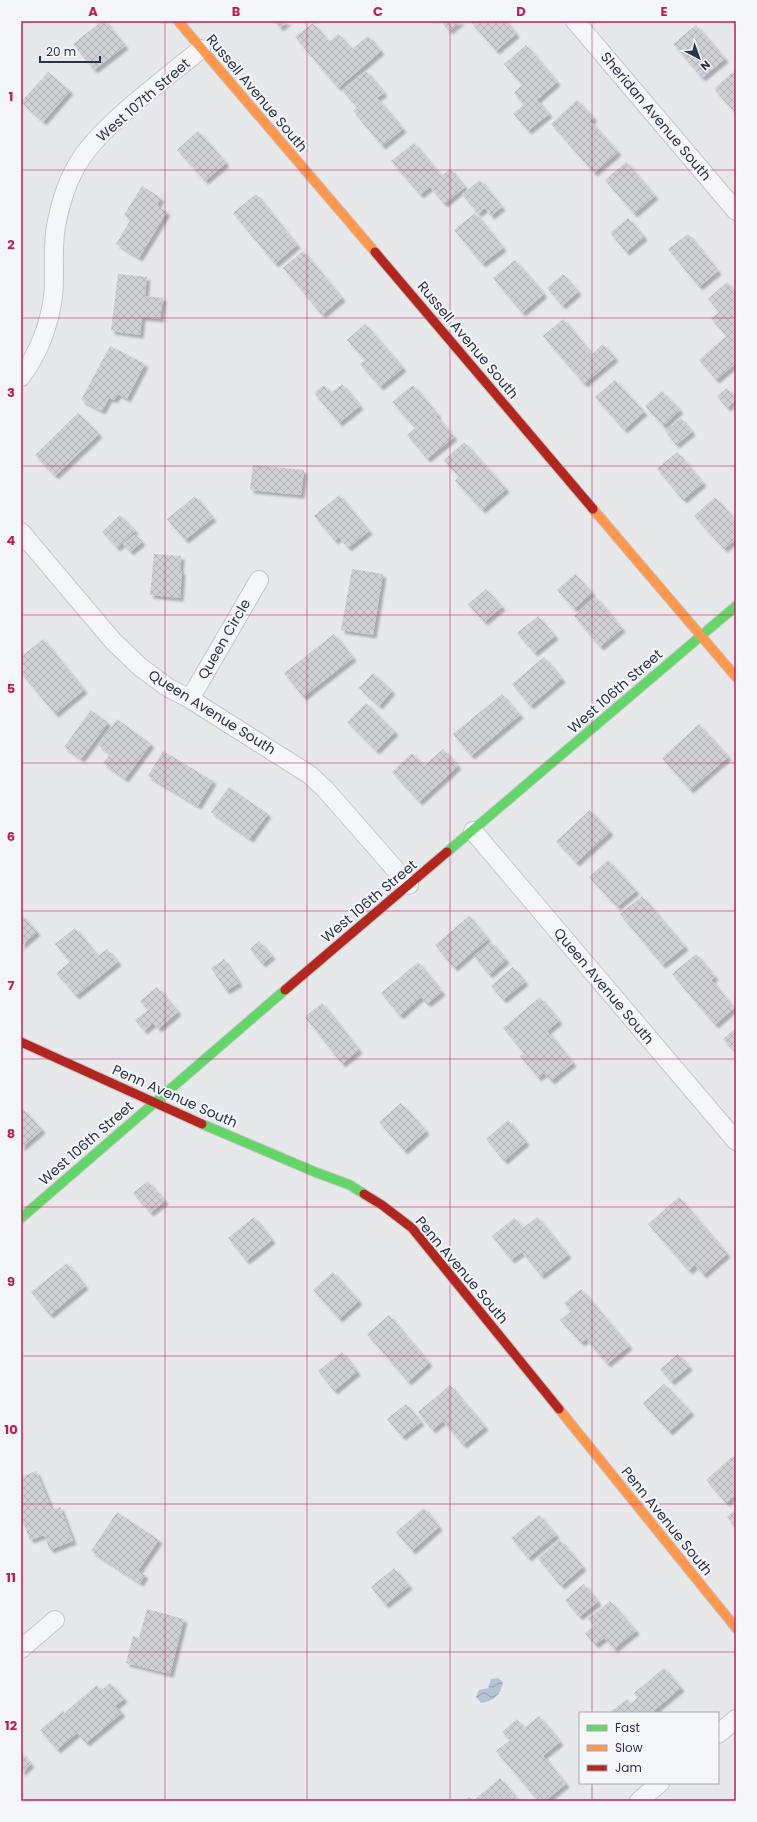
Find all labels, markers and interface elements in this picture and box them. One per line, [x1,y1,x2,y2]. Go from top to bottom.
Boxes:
text: A [88,2,98,21]
text: B [232,2,241,21]
text: C [373,2,383,21]
text: D [516,2,526,21]
text: E [660,2,668,21]
street label: Russell Avenue South [202,30,312,156]
scale bar [40,38,100,64]
north arrow [679,38,719,78]
text: 20 m [46,43,76,60]
street label: Sheridan Avenue South [596,47,716,185]
street label: West 107th Street [92,54,194,146]
text: N [697,57,714,74]
text: 1 [9,87,13,106]
text: 2 [7,235,15,254]
street label: Russell Avenue South [413,277,523,403]
text: 3 [7,383,15,402]
text: 4 [7,531,16,550]
street label: Queen Circle [193,595,255,683]
street label: West 106th Street [563,644,667,738]
street label: Queen Avenue South [145,665,279,759]
text: 5 [7,679,15,698]
text: 6 [7,827,15,846]
street label: West 106th Street [317,855,421,947]
street label: Queen Avenue South [549,923,659,1049]
text: 7 [8,976,15,995]
street label: Penn Avenue South [109,1059,241,1133]
street label: West 106th Street [34,1096,138,1190]
text: 8 [7,1124,15,1143]
street label: Penn Avenue South [411,1212,513,1328]
text: 9 [7,1272,15,1291]
text: 10 [4,1420,18,1439]
street label: Penn Avenue South [617,1462,717,1580]
text: 11 [6,1568,16,1587]
legend [579,1712,719,1784]
text: 12 [5,1716,18,1735]
text: Fast [615,1719,640,1736]
text: Slow [615,1739,643,1756]
text: Jam [615,1759,642,1776]

